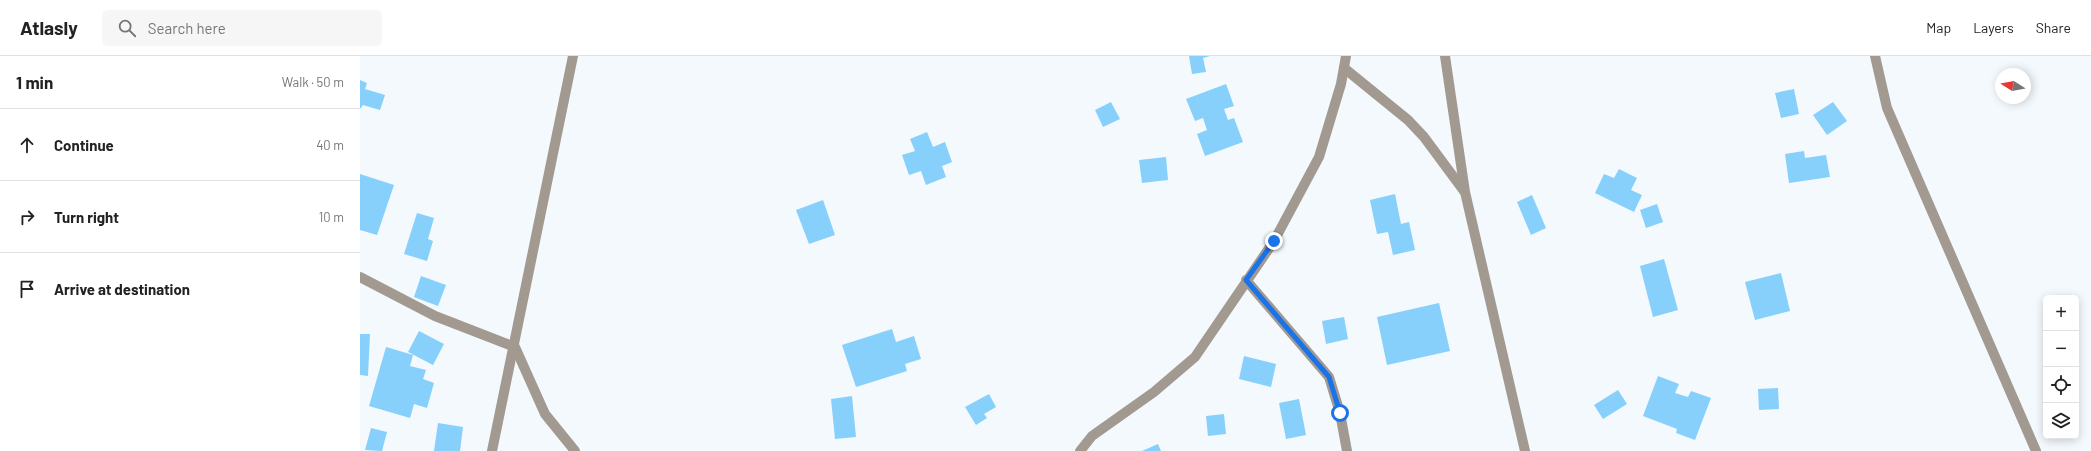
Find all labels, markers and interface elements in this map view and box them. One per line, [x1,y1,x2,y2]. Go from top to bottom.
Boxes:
search box [102,10,382,46]
text: Atlasly [20,16,78,39]
icon: search [116,17,138,39]
text: Search here [148,19,226,37]
text: Map [1926,19,1951,36]
text: Layers [1973,19,2014,36]
text: Share [2036,19,2071,36]
north arrow [1995,68,2031,104]
text: 1 min [16,72,53,92]
text: Walk · 50 m [282,74,344,90]
icon: ahead [16,134,38,156]
text: Continue [54,136,114,154]
text: 40 m [316,137,344,153]
icon: right [16,206,38,228]
text: Turn right [54,208,119,226]
text: 10 m [319,209,344,225]
route end [1265,232,1283,250]
icon: arrive [16,278,38,300]
text: Arrive at destination [54,280,190,298]
map controls [2043,295,2079,439]
button: + [2043,295,2079,331]
button: − [2043,331,2079,367]
button: locate [2043,367,2079,403]
button: layers [2043,403,2079,439]
route start [1331,404,1349,422]

